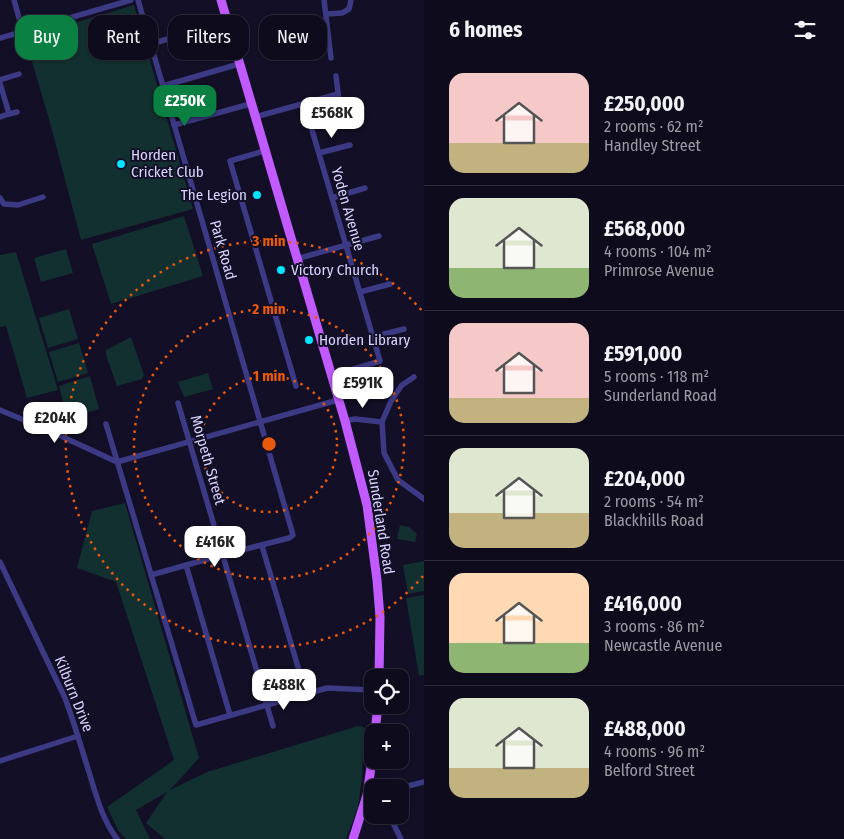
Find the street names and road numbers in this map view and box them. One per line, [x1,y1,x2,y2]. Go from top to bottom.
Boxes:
street label: Yoden Avenue [327,165,369,253]
street label: Park Road [206,218,240,282]
street label: Morpeth Street [187,413,229,507]
street label: Sunderland Road [364,468,398,576]
street label: Kilburn Drive [51,654,97,734]

